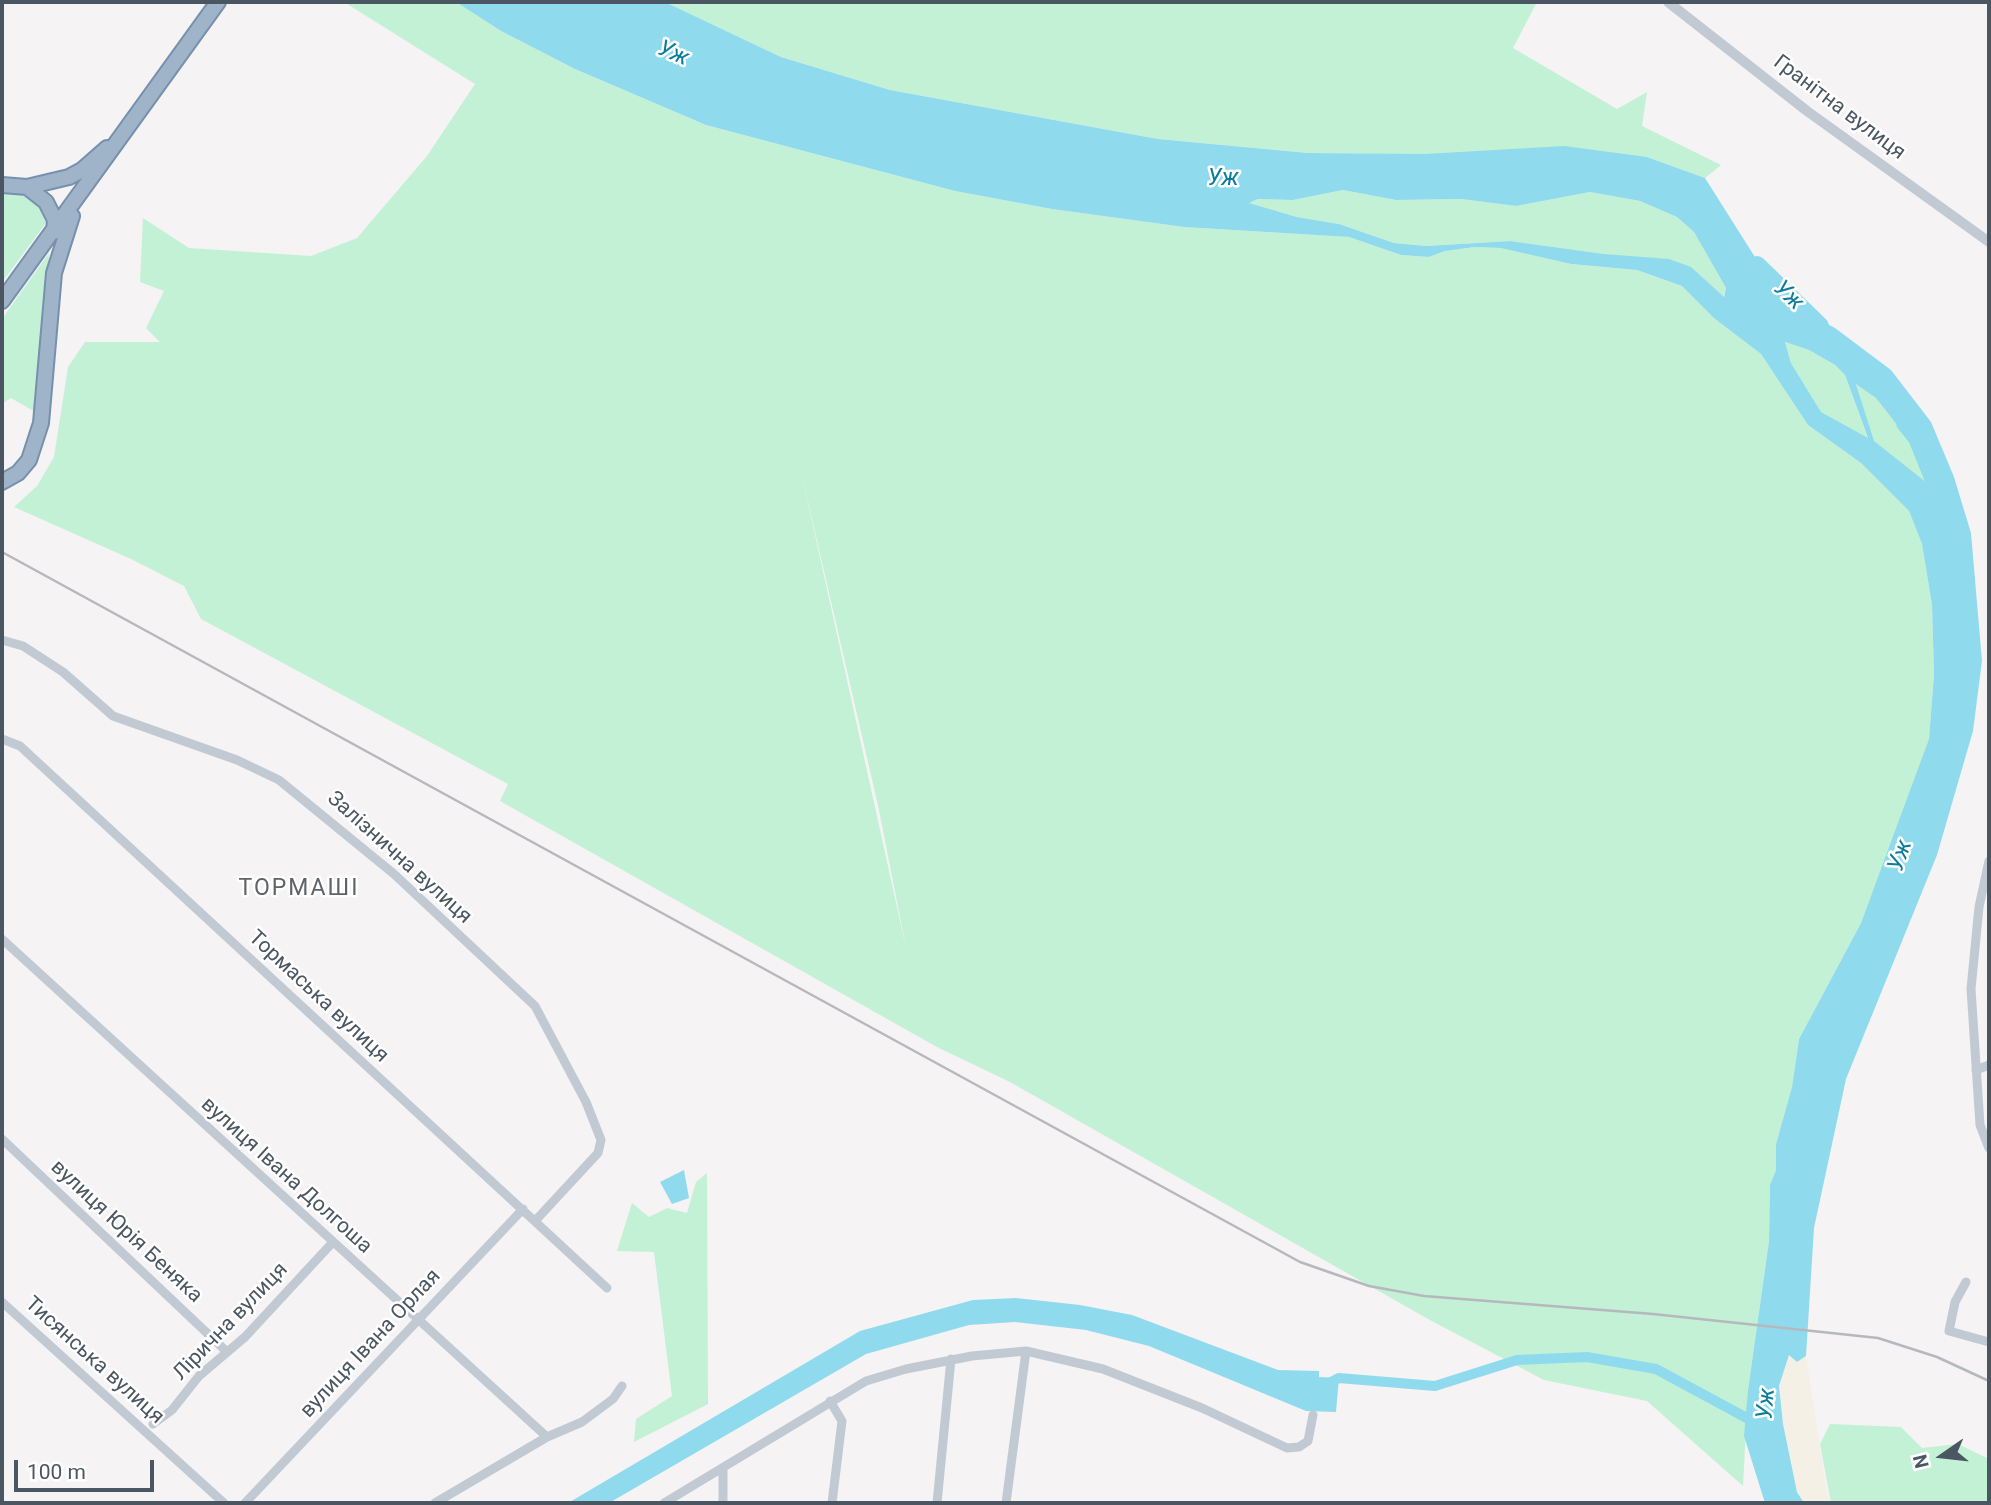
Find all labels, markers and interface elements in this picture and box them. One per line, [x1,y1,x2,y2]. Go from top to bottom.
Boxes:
water label: Уж [653,35,693,73]
street label: Гранітна вулиця [1768,50,1910,166]
water label: Уж [1207,165,1239,193]
water label: Уж [1767,275,1809,317]
street label: Залізнична вулиця [321,786,477,930]
water label: Уж [1883,837,1919,875]
district label: ТОРМАШІ [239,875,359,903]
street label: Тормаська вулиця [243,926,393,1068]
street label: вулиця Івана Долгоша [195,1092,377,1260]
street label: вулиця Юрія Беняка [45,1155,207,1309]
street label: Лірична вулиця [169,1258,293,1386]
street label: вулиця Івана Орлая [296,1264,446,1424]
street label: Тисянська вулиця [19,1292,169,1430]
water label: Уж [1752,1387,1782,1421]
north arrow [1907,1421,1977,1491]
scale bar [18,1446,158,1490]
text: N [1908,1452,1934,1470]
text: 100 m [27,1460,86,1484]

